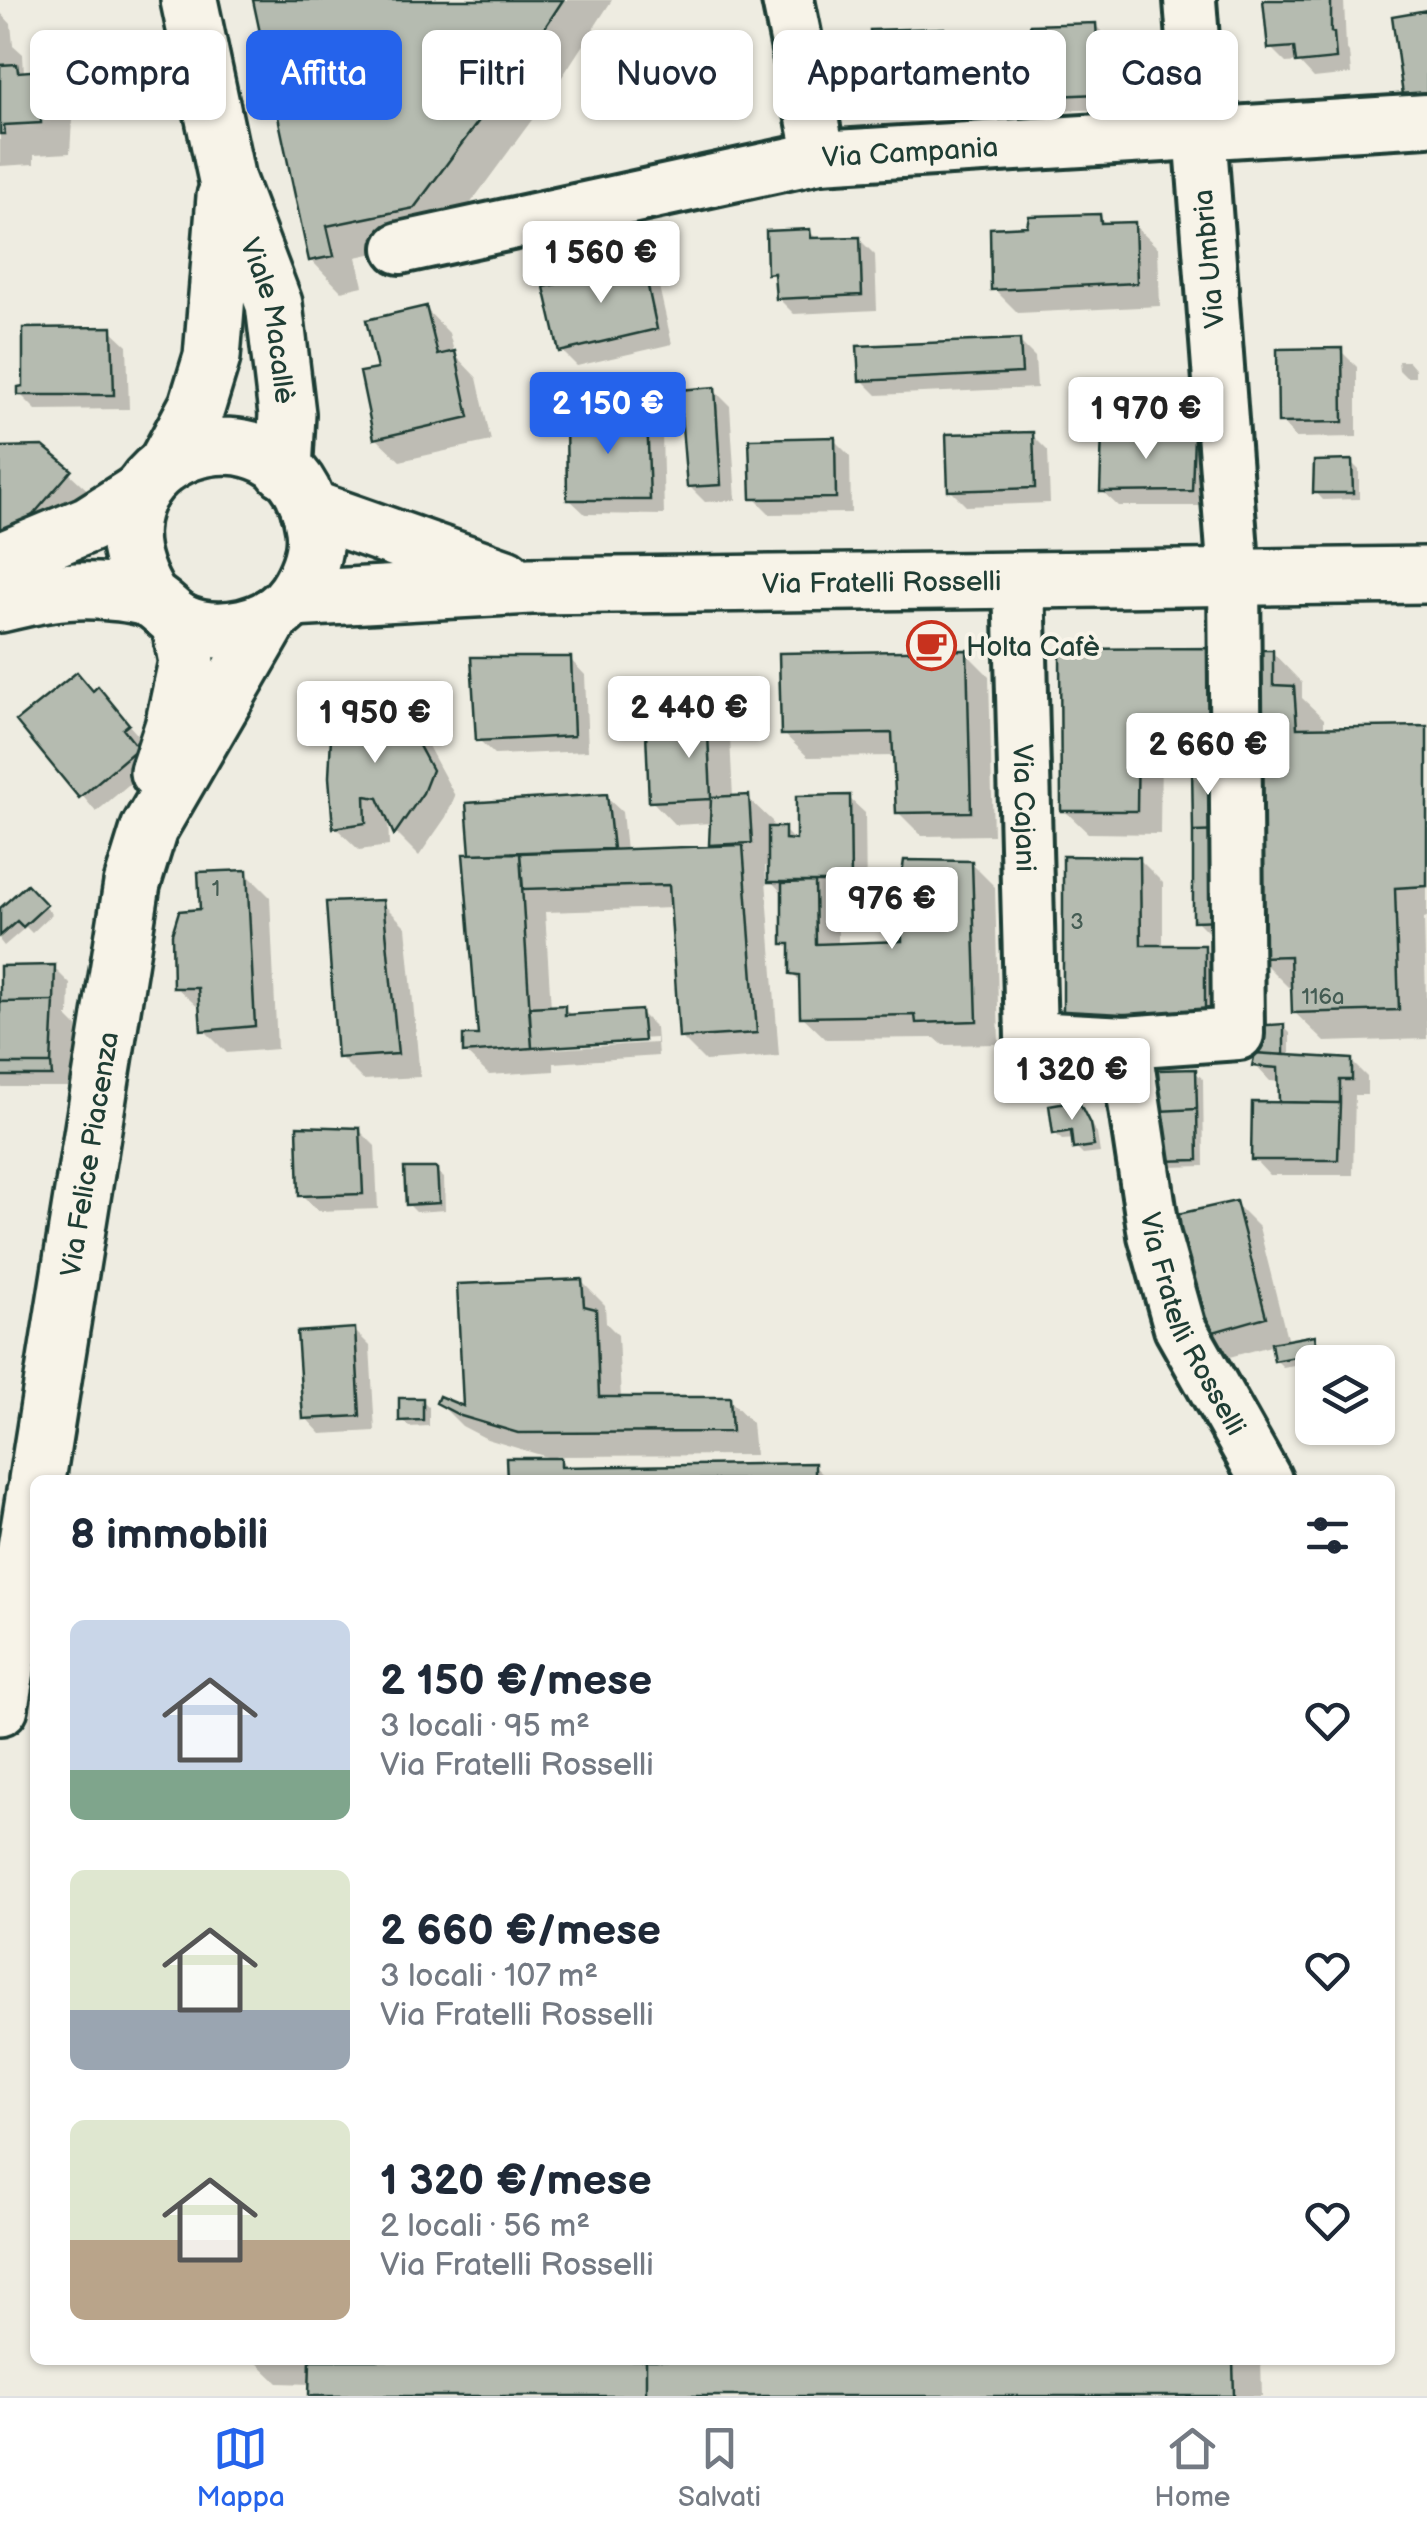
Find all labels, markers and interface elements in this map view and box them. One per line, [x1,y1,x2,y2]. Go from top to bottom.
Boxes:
chip: Compra [30,30,226,120]
chip: Affitta [246,30,402,120]
chip: Filtri [422,30,561,120]
chip: Nuovo [581,30,753,120]
chip: Appartamento [773,30,1066,120]
chip: Casa [1086,30,1238,120]
street label: Via Campania [821,131,999,175]
street label: Via Umbria [1187,188,1232,330]
pin: 1 560 € [509,221,693,306]
street label: Viale Macallè [233,234,301,406]
text: 1 560 € [545,234,657,273]
pin: 2 150 € [516,372,700,457]
pin: 1 970 € [1054,377,1238,462]
text: 2 150 € [552,385,664,424]
text: 1 970 € [1090,390,1202,429]
street label: Via Fratelli Rosselli [762,565,1002,601]
cafe icon: Holta Cafè [905,620,957,672]
place label: Holta Cafè [966,631,1100,664]
pin: 2 440 € [597,676,781,761]
pin: 1 950 € [283,681,467,766]
text: 2 440 € [630,689,748,728]
text: 1 950 € [319,694,431,733]
pin: 2 660 € [1116,713,1300,798]
text: 2 660 € [1148,726,1268,765]
street label: Via Cajani [1005,744,1042,872]
pin: 976 € [822,867,962,952]
house number: 1 [212,876,220,903]
text: 976 € [848,880,936,919]
house number: 3 [1070,909,1084,936]
house number: 116a [1302,984,1344,1011]
street label: Via Felice Piacenza [55,1029,126,1279]
pin: 1 320 € [980,1038,1164,1123]
text: 1 320 € [1016,1051,1128,1090]
street label: Via Fratelli Rosselli [1133,1210,1252,1441]
map controls [1295,1345,1395,1445]
button: layers [1295,1345,1395,1445]
icon: filters [1300,1508,1355,1563]
text: 8 immobili [70,1510,268,1561]
text: 2 150 €/mese [380,1656,652,1707]
icon: home [150,1660,270,1780]
icon: heart [1300,1693,1355,1748]
text: 3 locali · 95 m² [380,1707,590,1746]
text: Via Fratelli Rosselli [380,1746,654,1785]
text: 2 660 €/mese [380,1906,661,1957]
icon: home [150,1910,270,2030]
icon: heart [1300,1943,1355,1998]
text: 3 locali · 107 m² [380,1957,598,1996]
text: Via Fratelli Rosselli [380,1996,654,2035]
text: 1 320 €/mese [380,2156,652,2207]
icon: home [150,2160,270,2280]
icon: heart [1300,2193,1355,2248]
text: 2 locali · 56 m² [380,2207,590,2246]
text: Via Fratelli Rosselli [380,2246,654,2285]
tab: Mappa [197,2421,285,2514]
tab: Salvati [678,2421,761,2514]
tab: Home [1154,2421,1230,2514]

